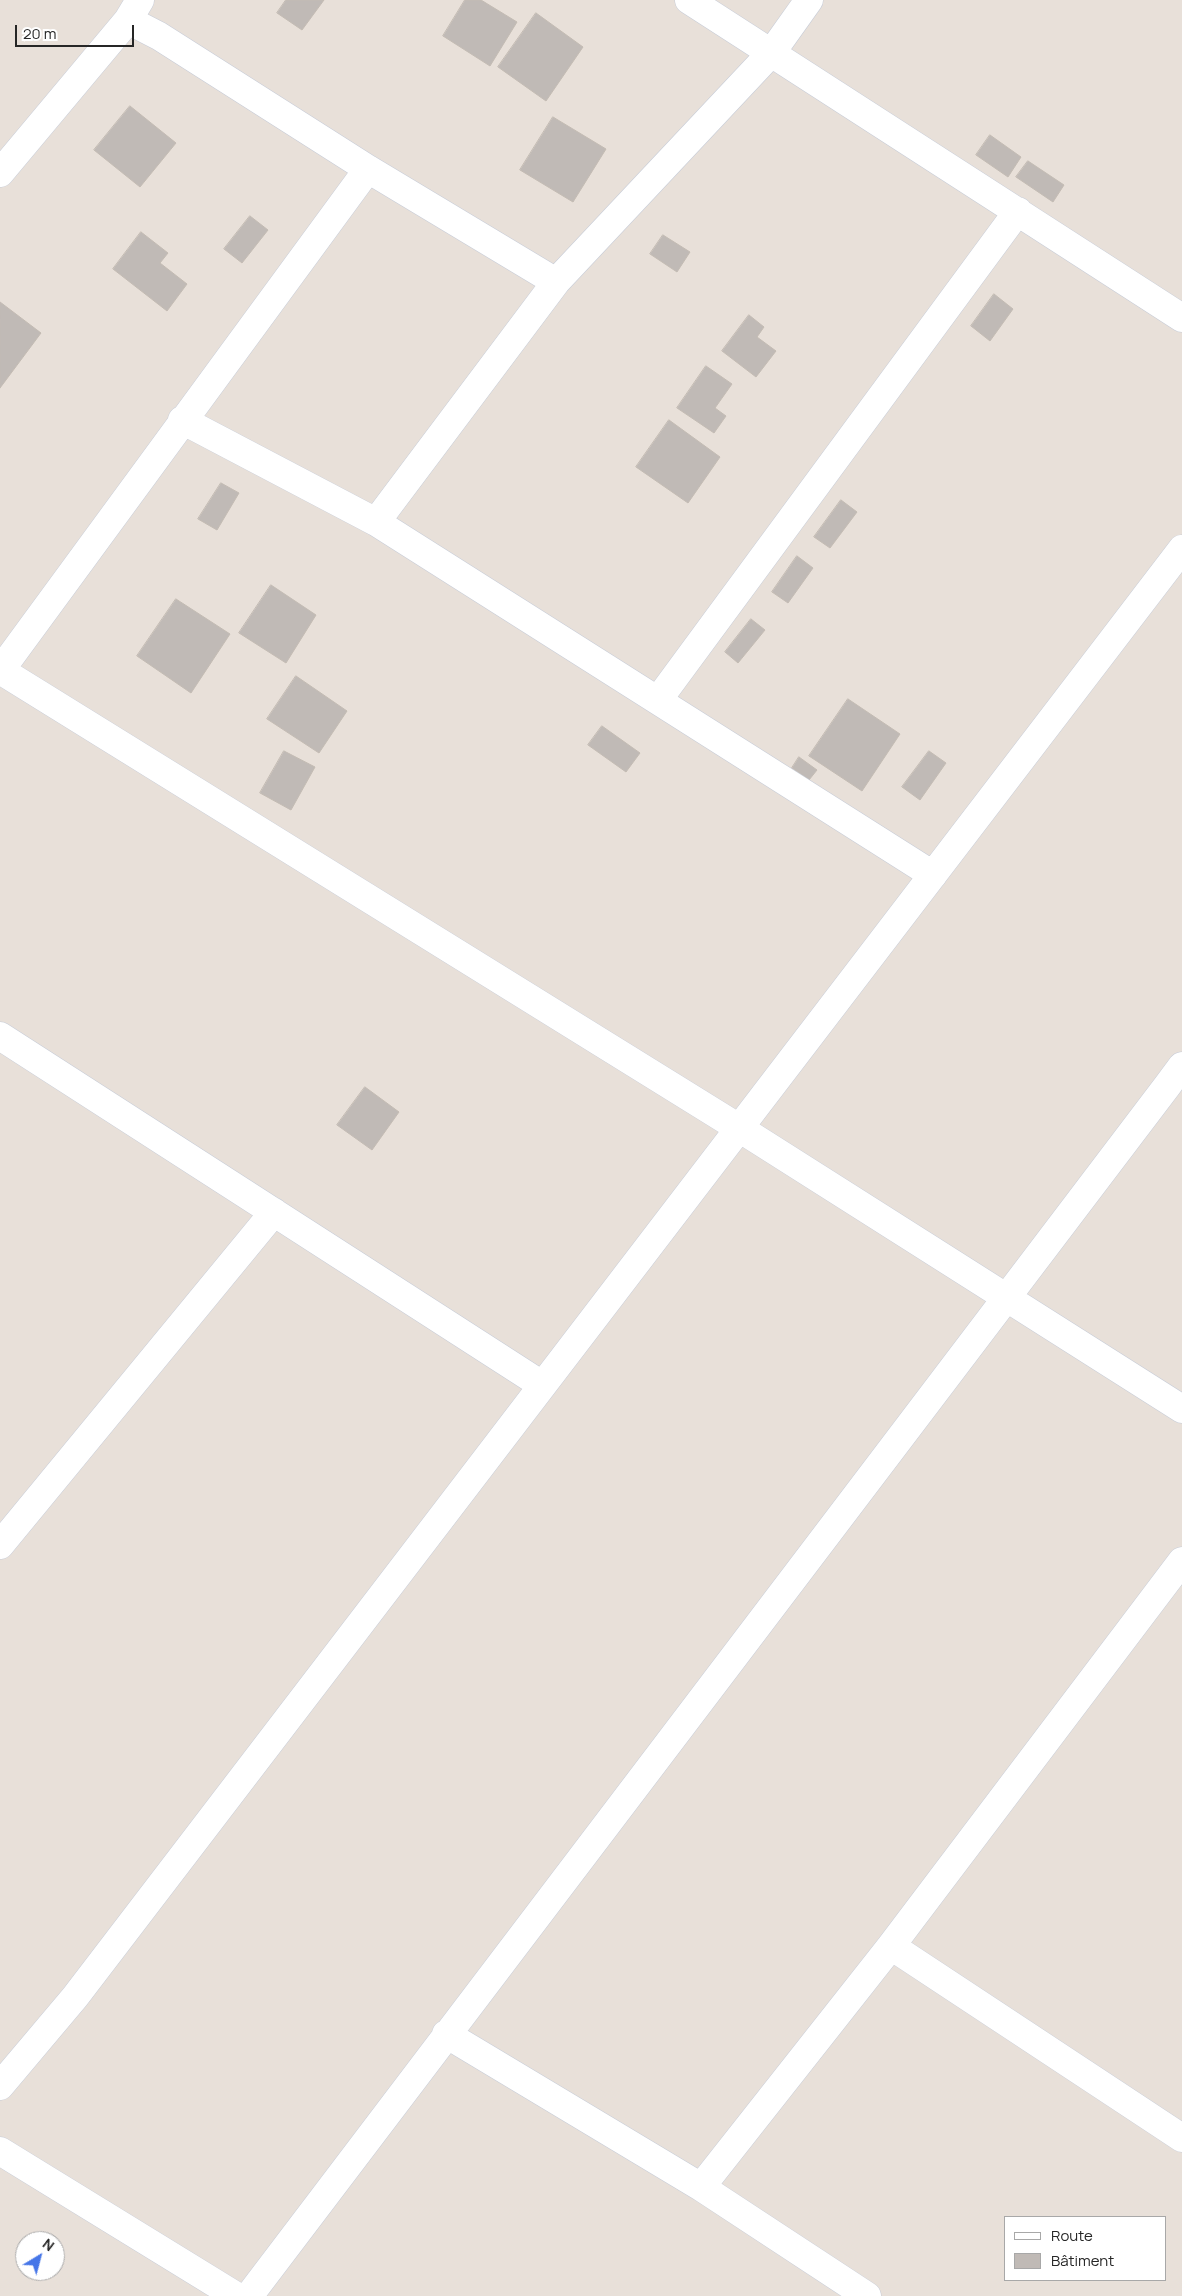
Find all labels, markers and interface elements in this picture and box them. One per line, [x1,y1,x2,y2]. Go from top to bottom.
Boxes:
scale bar [18,15,136,47]
text: 20 m [23,23,56,44]
legend [1004,2216,1167,2281]
text: Route [1051,2225,1093,2246]
north arrow [15,2231,65,2281]
text: N [39,2234,58,2255]
text: Bâtiment [1051,2250,1114,2271]

